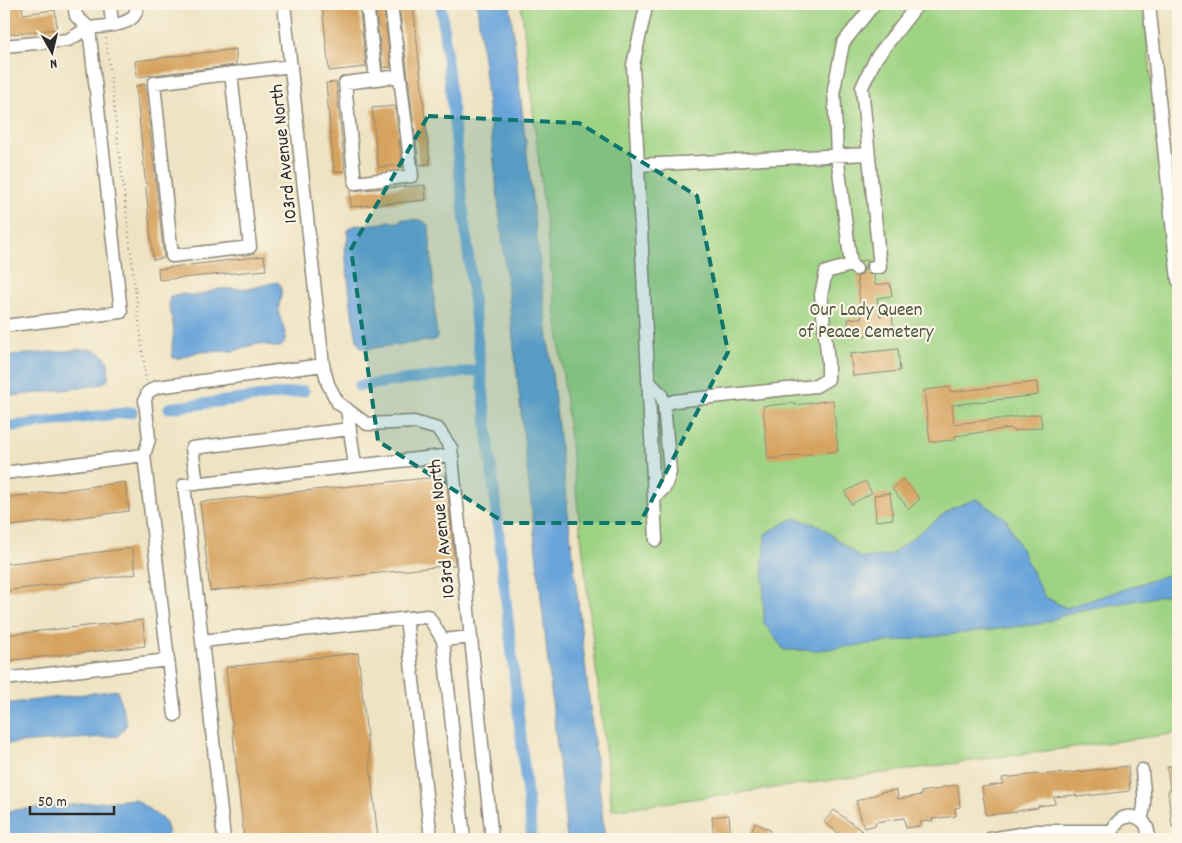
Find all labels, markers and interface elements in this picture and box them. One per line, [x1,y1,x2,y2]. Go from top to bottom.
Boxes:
north arrow [28,28,78,78]
text: N [49,53,58,73]
street label: 103rd Avenue North [265,83,306,225]
park label: Our Lady Queen of Peace Cemetery [798,298,934,347]
street label: 103rd Avenue North [423,458,464,600]
scale bar [30,783,114,815]
text: 50 m [38,792,67,814]

